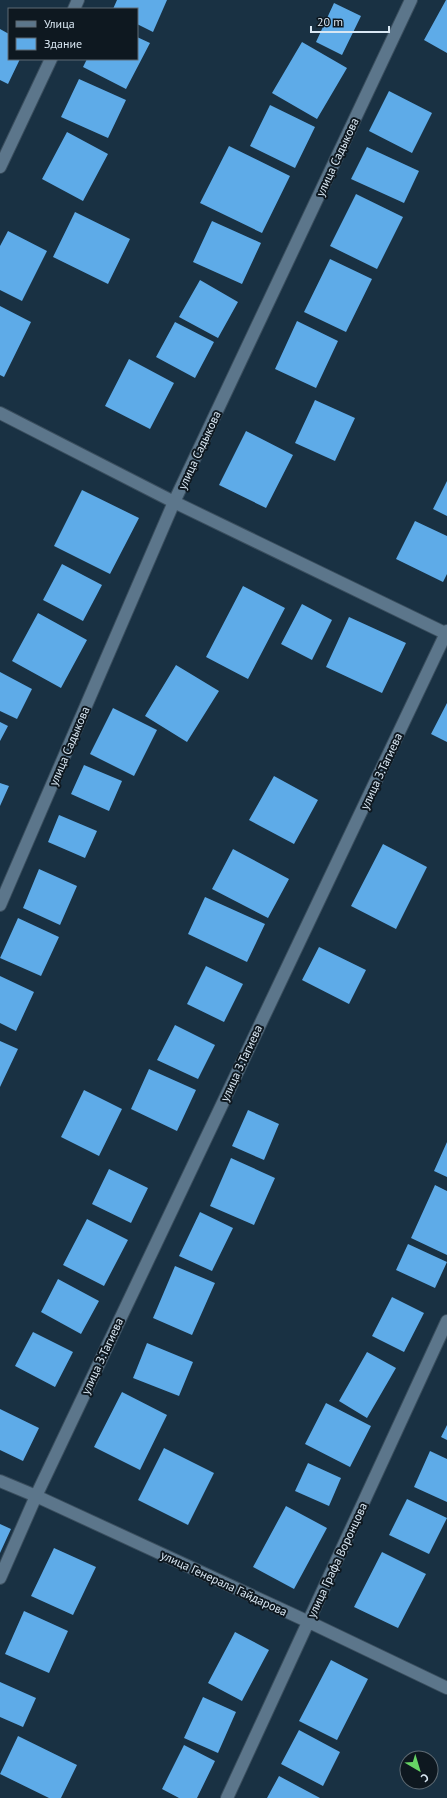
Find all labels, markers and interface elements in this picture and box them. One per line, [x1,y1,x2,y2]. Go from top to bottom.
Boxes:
legend [8,8,138,60]
scale bar [311,8,389,34]
text: 20 m [317,14,343,29]
text: Улица [44,16,75,31]
text: Здание [44,36,82,51]
street label: улица Садыкова [312,115,362,199]
street label: улица Садыкова [174,408,224,492]
street label: улица Садыкова [46,704,93,788]
street label: улица З.Тагиева [357,730,405,812]
street label: улица З.Тагиева [217,1022,265,1104]
street label: улица З.Тагиева [78,1315,126,1397]
street label: улица Графа Воронцова [304,1500,370,1620]
street label: улица Генерала Гайдарова [158,1547,290,1619]
north arrow [399,1750,439,1790]
text: С [418,1770,432,1785]

